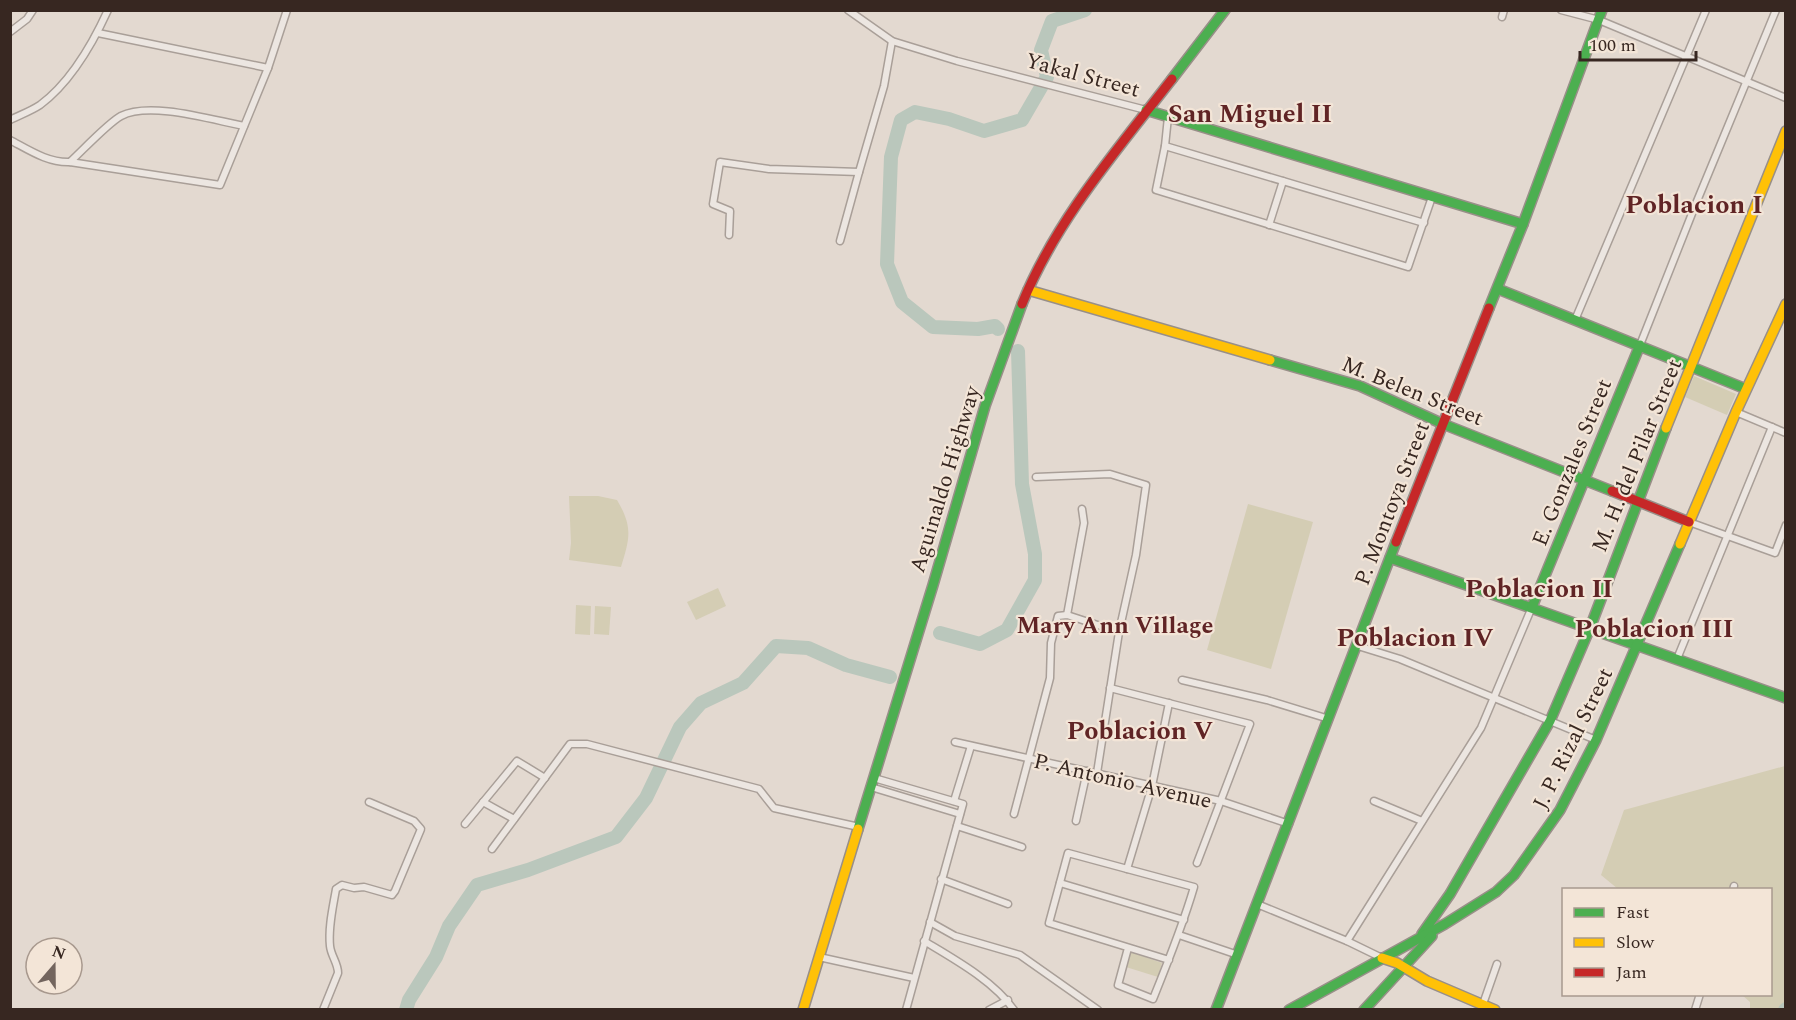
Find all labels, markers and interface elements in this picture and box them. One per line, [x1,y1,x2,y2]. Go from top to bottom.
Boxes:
scale bar [1580,24,1696,62]
text: 100 m [1589,32,1636,59]
street label: Yakal Street [1022,44,1144,107]
district label: San Miguel II [1168,94,1332,134]
district label: Poblacion I [1625,185,1763,225]
street label: M. Belen Street [1336,348,1489,435]
street label: M. H. del Pilar Street [1584,354,1691,557]
street label: E. Gonzales Street [1524,374,1621,551]
street label: Aguinaldo Highway [901,381,990,577]
street label: P. Montoya Street [1346,417,1439,590]
district label: Poblacion II [1465,569,1613,609]
district label: Mary Ann Village [1016,608,1214,644]
district label: Poblacion III [1575,609,1733,649]
district label: Poblacion IV [1336,618,1494,658]
street label: J. P. Rizal Street [1525,662,1622,815]
district label: Poblacion V [1067,711,1213,751]
street label: P. Antonio Avenue [1030,745,1215,818]
legend [1562,888,1772,996]
text: Fast [1616,899,1649,926]
text: Slow [1616,929,1655,956]
north arrow [24,936,84,996]
text: N [49,939,69,966]
text: Jam [1616,959,1647,986]

